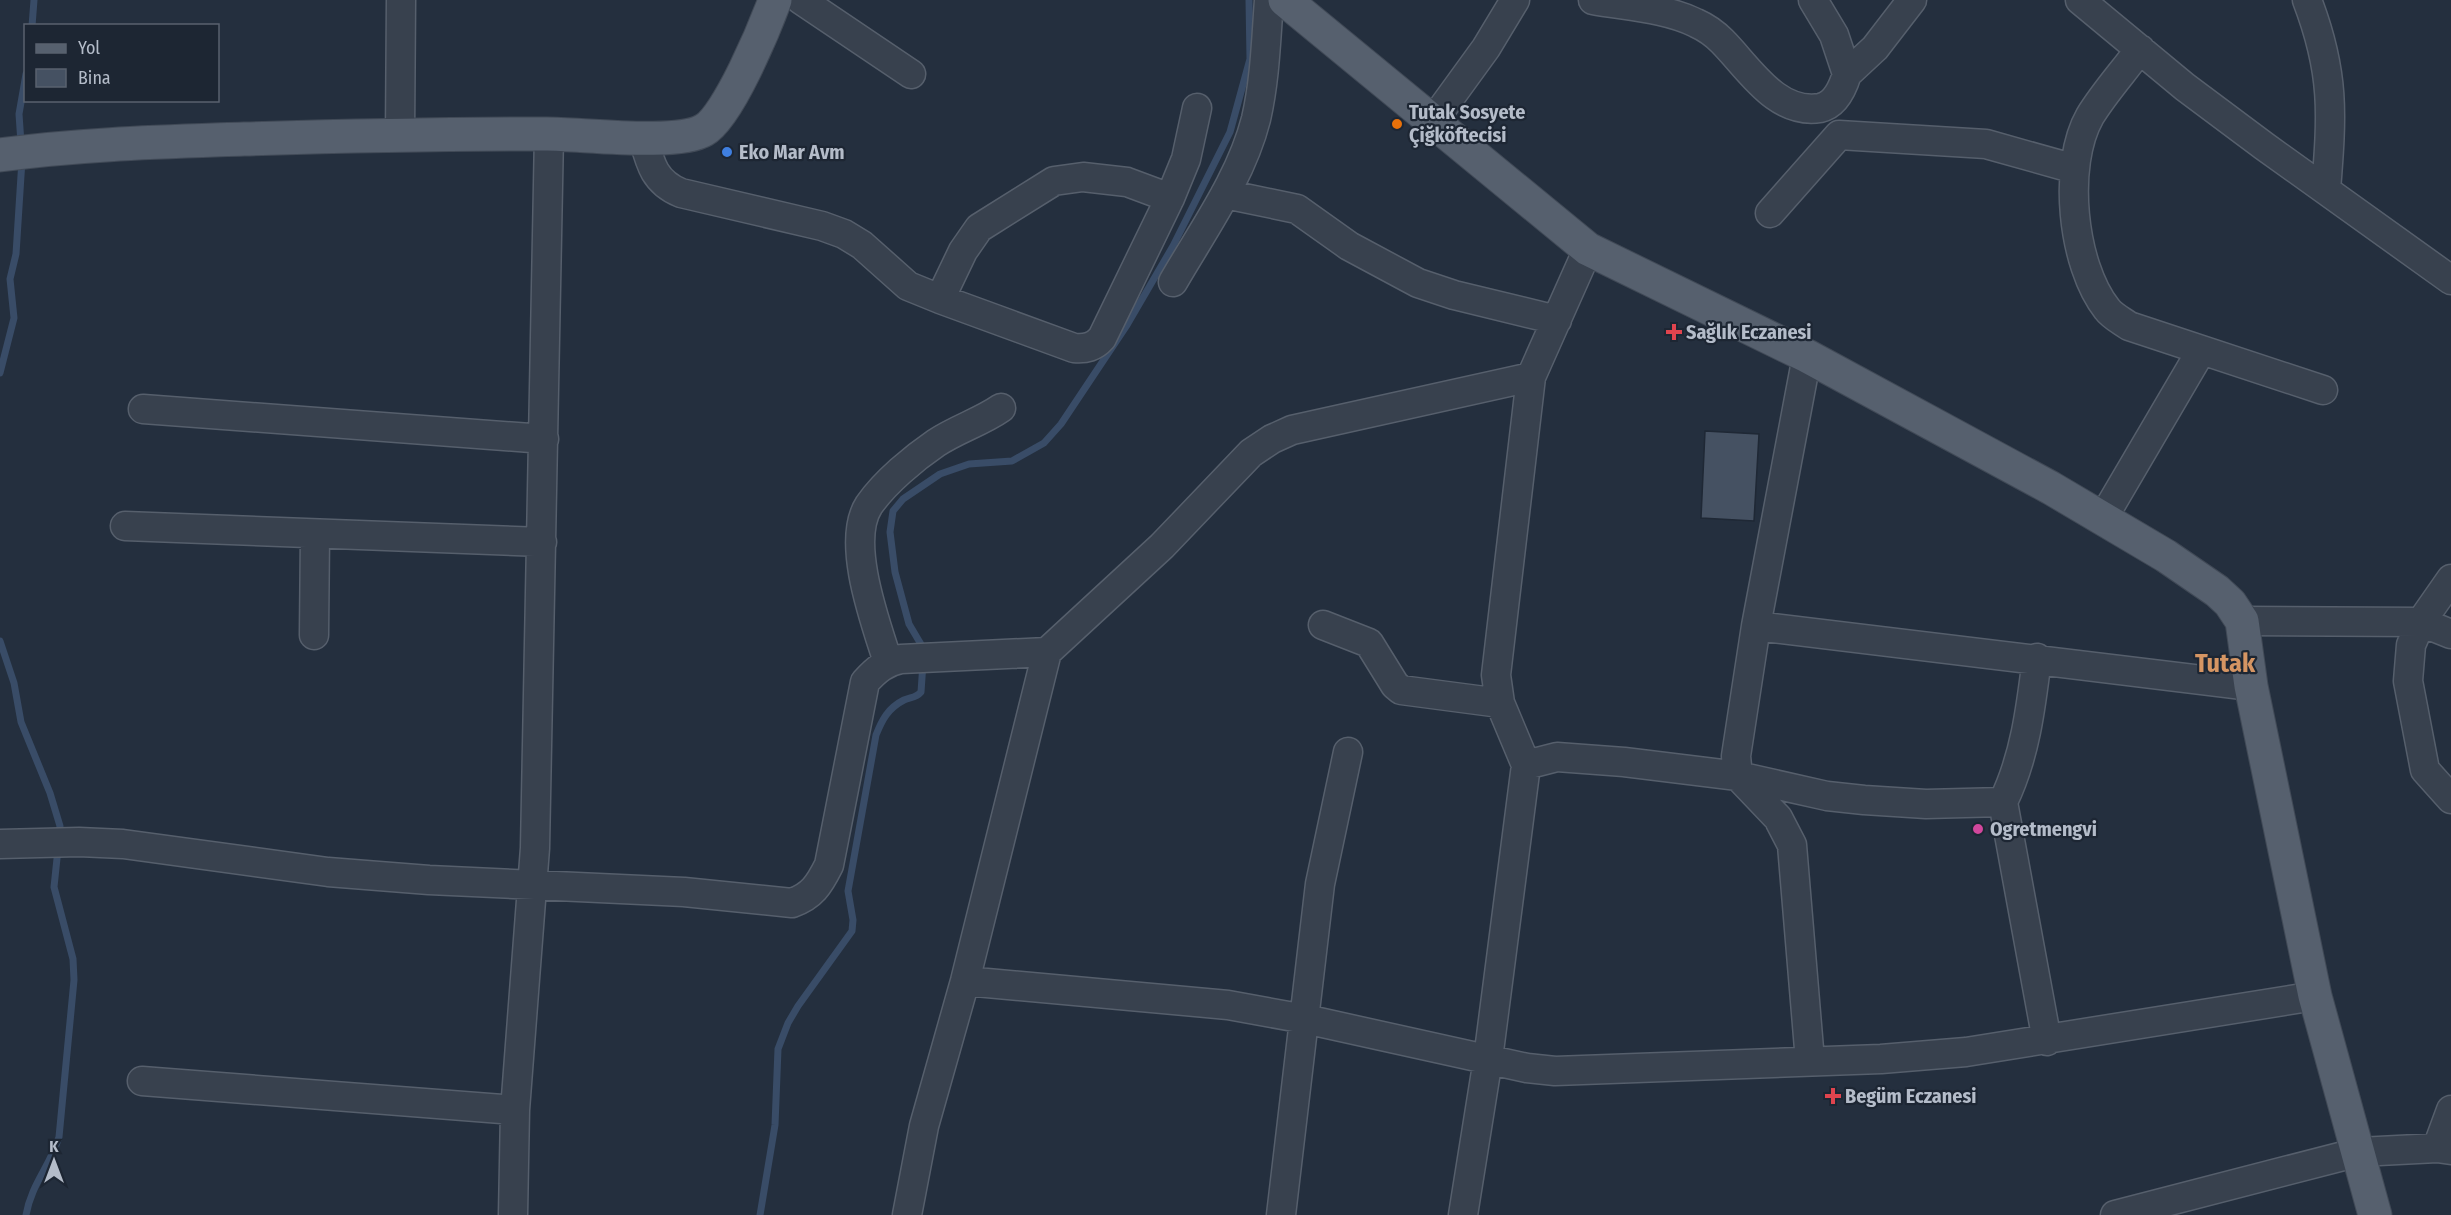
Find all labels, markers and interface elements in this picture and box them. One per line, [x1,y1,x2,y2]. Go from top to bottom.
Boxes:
legend [24,24,219,102]
text: Yol [78,37,100,59]
text: Bina [78,67,111,89]
place label: Tutak Sosyete Çiğköftecisi [1409,100,1525,148]
marker: Tutak Sosyete Çiğköftecisi [1390,117,1404,131]
place label: Eko Mar Avm [739,140,845,164]
marker: Eko Mar Avm [720,145,734,159]
place label: Sağlık Eczanesi [1686,320,1812,344]
marker: Sağlık Eczanesi [1667,325,1681,339]
district label: Tutak [2195,648,2256,679]
place label: Ogretmengvi [1990,817,2097,841]
marker: Ogretmengvi [1971,822,1985,836]
place label: Begüm Eczanesi [1845,1084,1976,1108]
marker: Begüm Eczanesi [1826,1089,1840,1103]
north arrow [24,1131,84,1191]
text: K [49,1137,59,1156]

